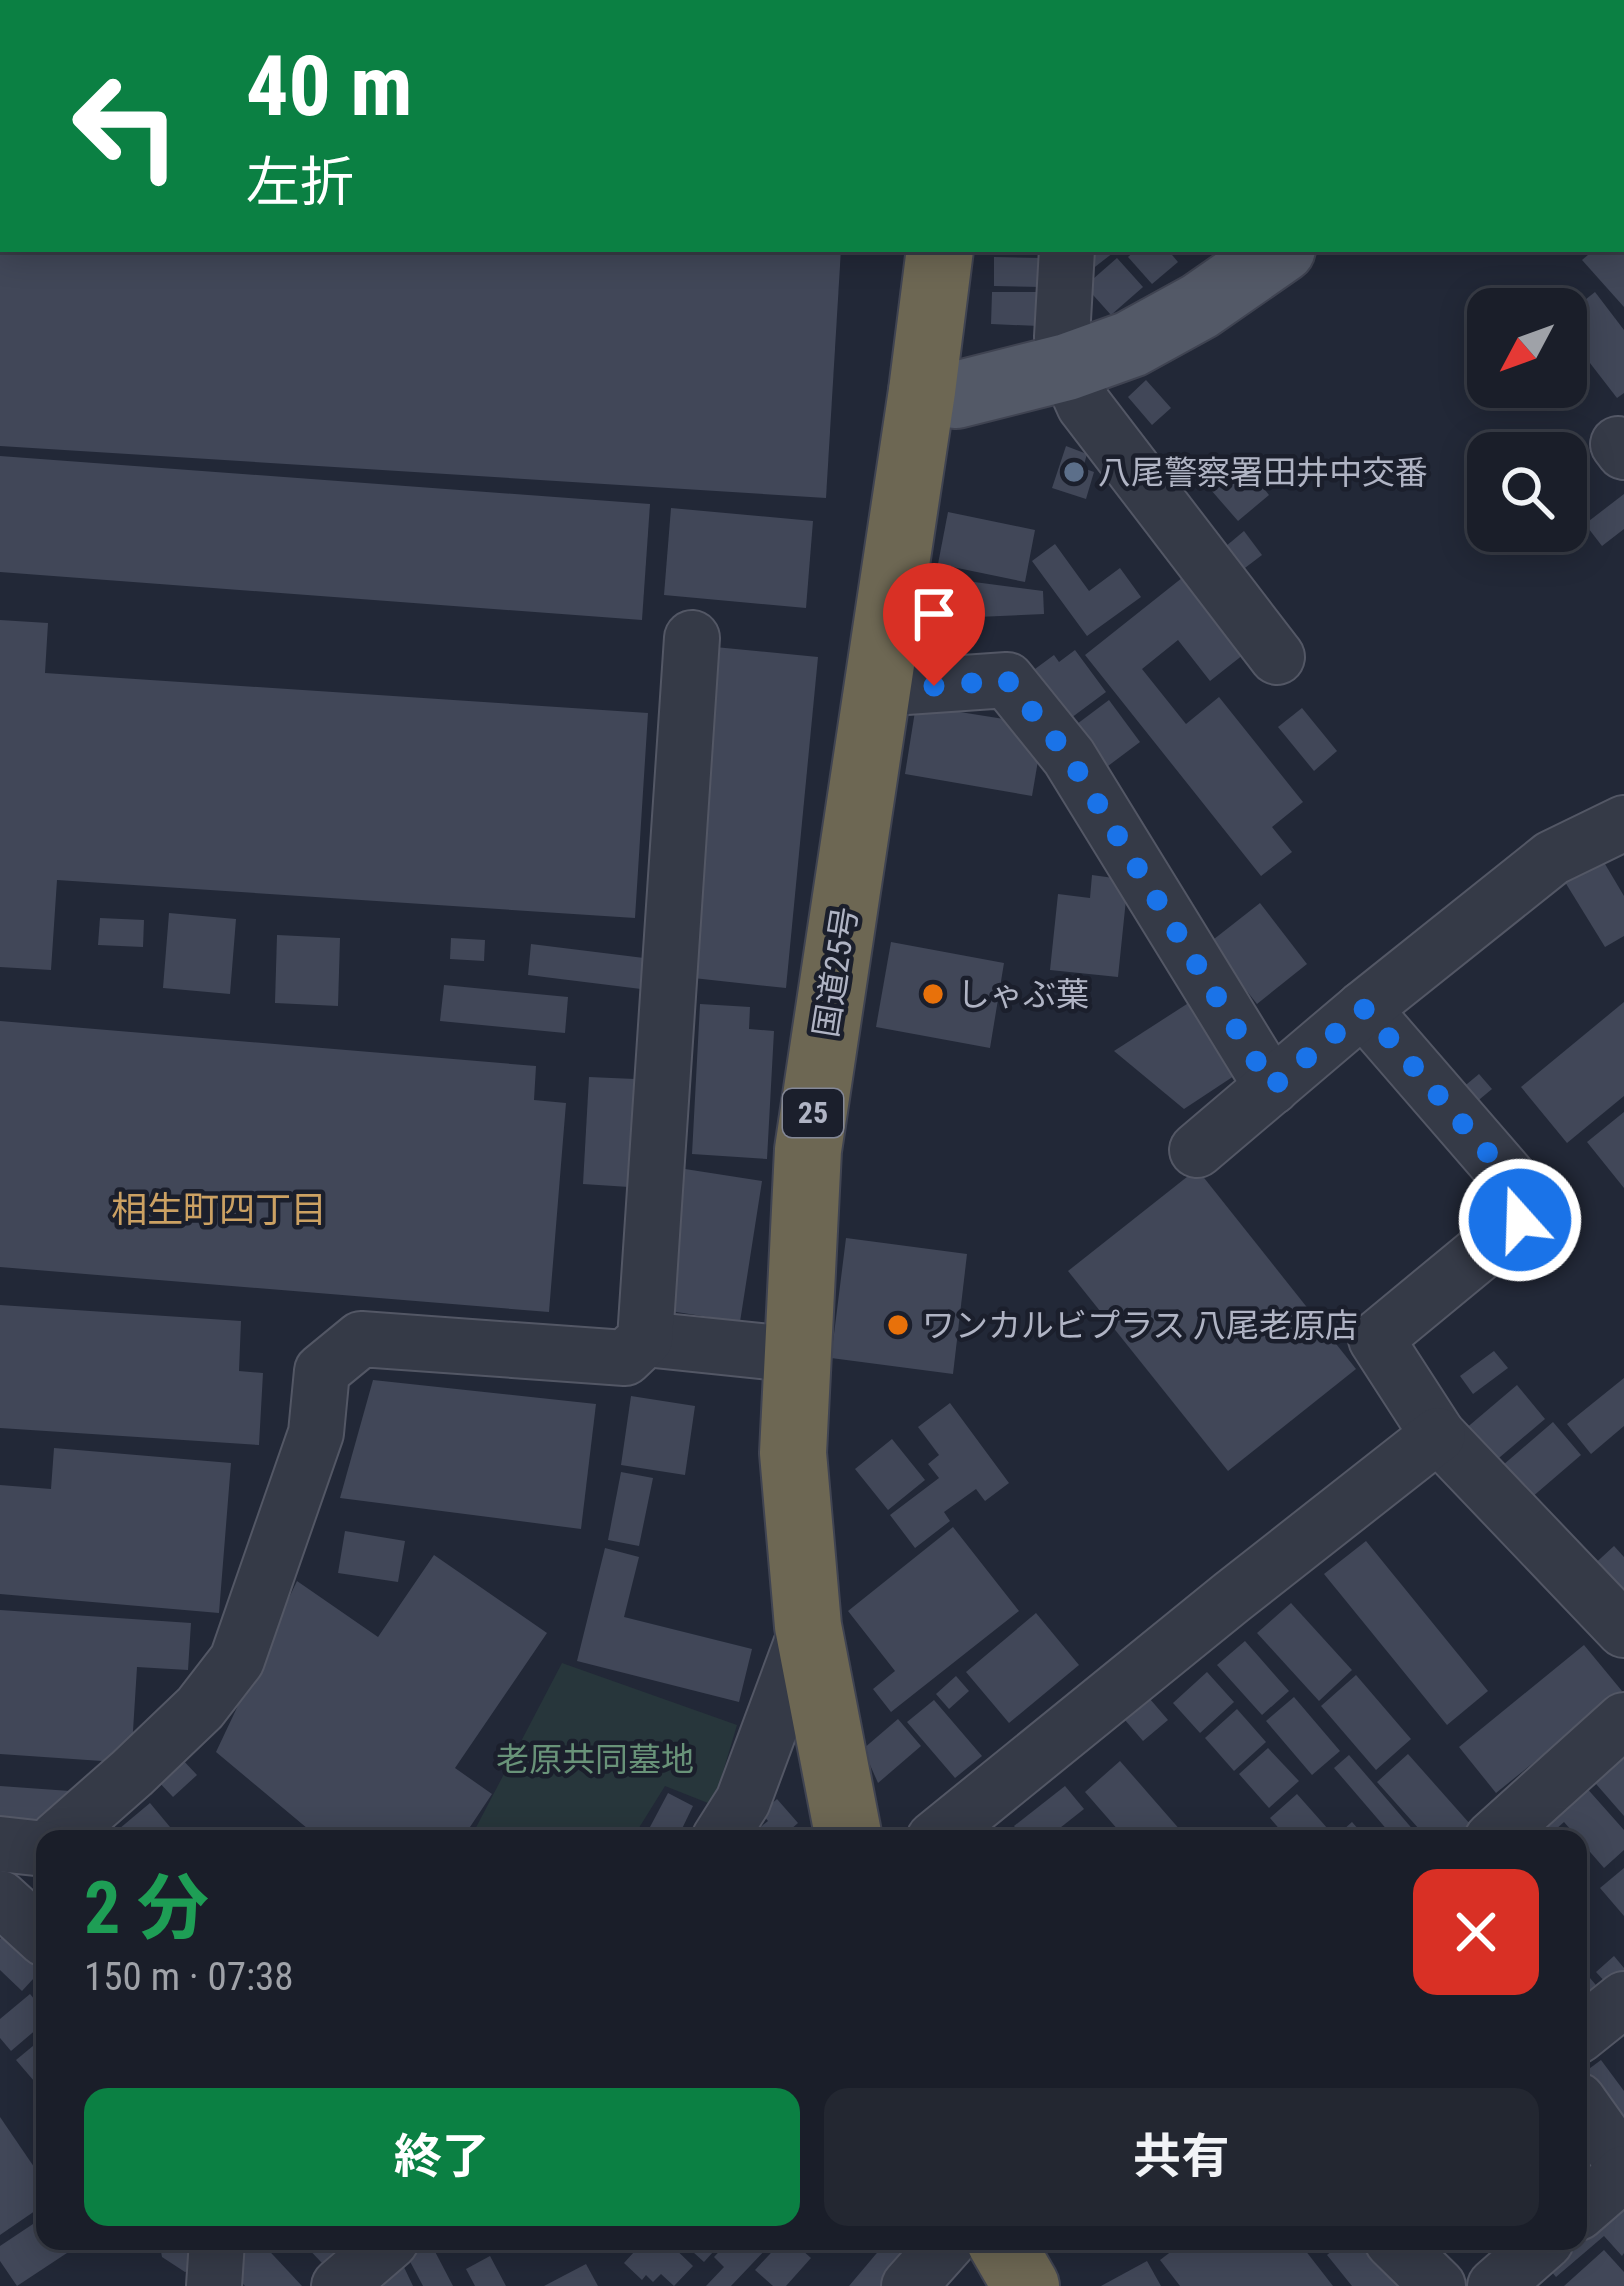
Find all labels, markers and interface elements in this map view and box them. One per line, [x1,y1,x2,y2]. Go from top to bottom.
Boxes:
text: 40 m [246,37,413,136]
icon: left [48,48,204,204]
text: 左折 [246,151,354,214]
north arrow [1467,288,1587,408]
map controls [1467,288,1587,552]
button: search [1467,432,1587,552]
place label: 八尾警察署田井中交番 [1098,453,1428,492]
marker: 八尾警察署田井中交番 [1061,459,1087,485]
pin [883,563,985,686]
icon: arrive [901,581,967,647]
street label: 国道25号 [806,904,865,1040]
place label: しゃぶ葉 [957,975,1089,1014]
marker: しゃぶ葉 [920,981,946,1007]
road number: 25 [783,1089,843,1137]
position arrow [1457,1157,1583,1283]
district label: 相生町四丁目 [111,1189,327,1231]
place label: ワンカルビプラス 八尾老原店 [922,1306,1358,1345]
marker: ワンカルビプラス 八尾老原店 [885,1312,911,1338]
park label: 老原共同墓地 [496,1740,694,1779]
text: 2 分 [84,1866,209,1951]
button: close [1413,1869,1539,1995]
text: 150 m · 07:38 [84,1954,294,2000]
button: 終了 [84,2088,800,2226]
button: 共有 [824,2088,1539,2226]

